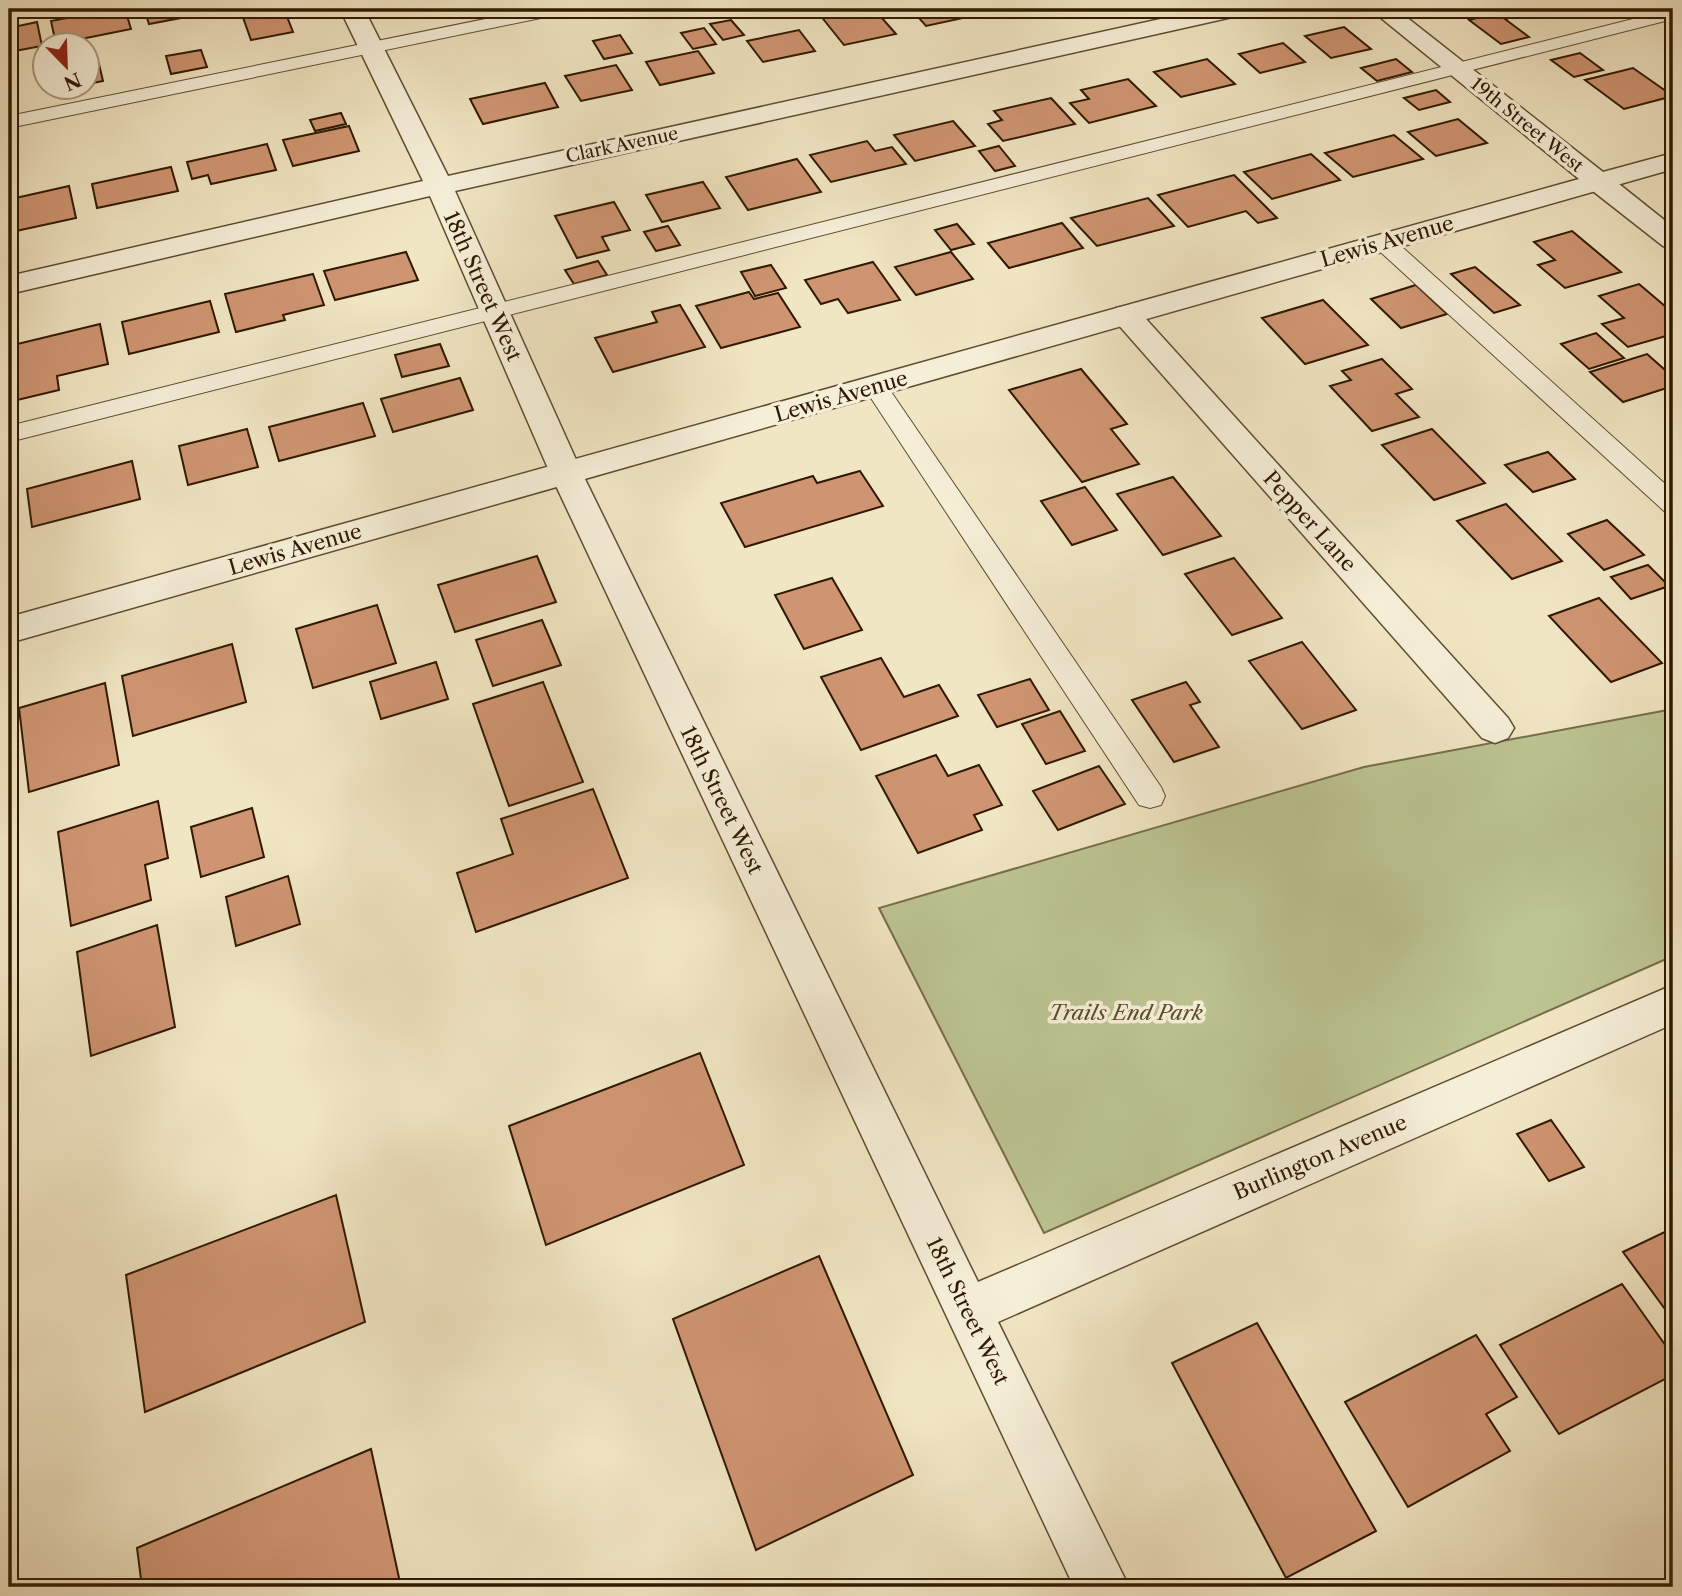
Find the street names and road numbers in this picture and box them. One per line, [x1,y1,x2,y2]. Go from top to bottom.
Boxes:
street label: 19th Street West [1466,73,1588,177]
street label: Clark Avenue [564,122,680,168]
street label: 18th Street West [439,207,527,365]
street label: Lewis Avenue [1317,210,1457,272]
street label: Lewis Avenue [771,365,911,427]
street label: Pepper Lane [1258,466,1362,576]
street label: Lewis Avenue [225,518,365,580]
street label: 18th Street West [675,722,769,878]
street label: Burlington Avenue [1229,1109,1411,1205]
street label: 18th Street West [921,1233,1015,1389]

